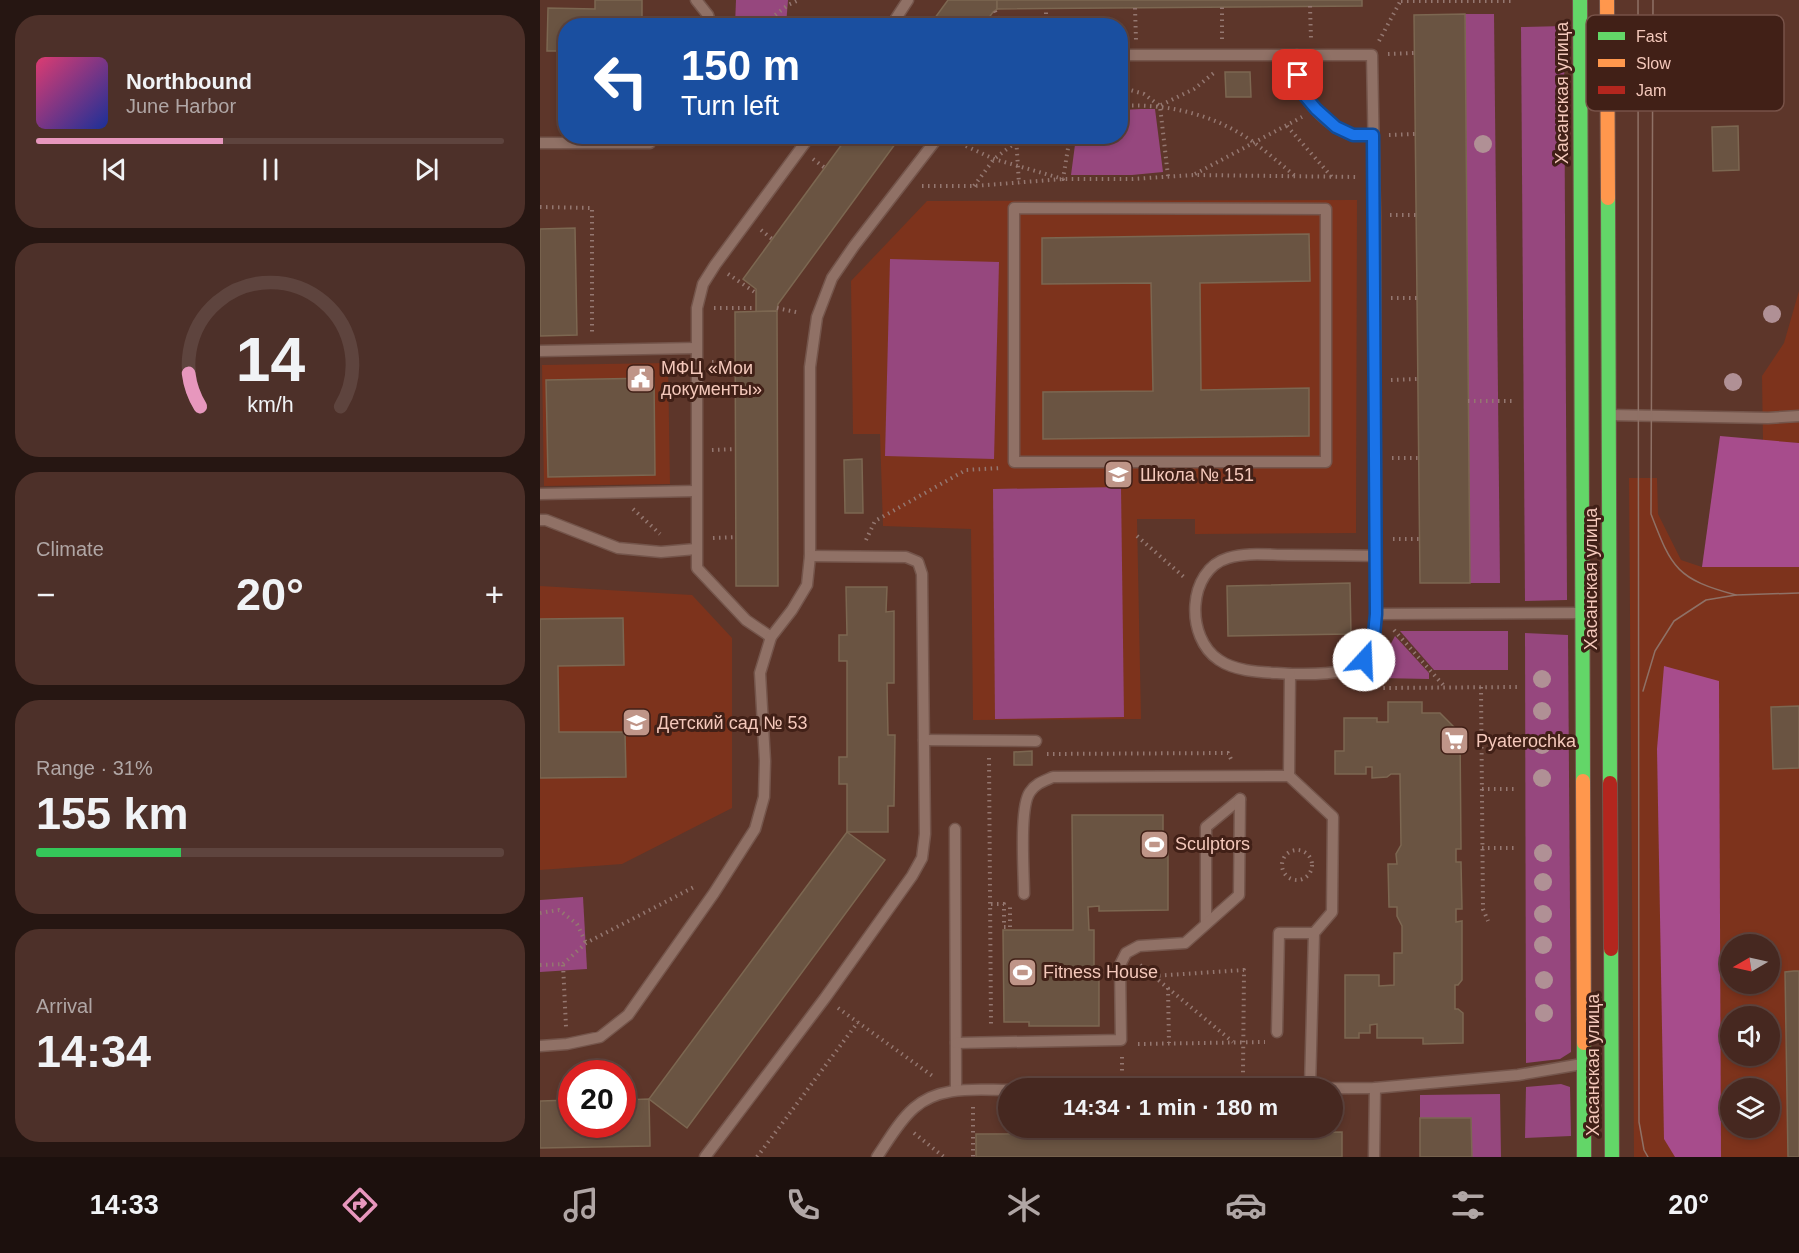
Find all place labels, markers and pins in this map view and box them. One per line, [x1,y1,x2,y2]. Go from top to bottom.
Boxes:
pin [1272,49,1323,100]
place label: МФЦ «Мои документы» [661,358,762,399]
public building icon: МФЦ «Мои документы» [624,362,656,394]
school or university icon: Школа № 151 [1103,459,1135,491]
place label: Школа № 151 [1140,465,1254,485]
school or university icon: Детский сад № 53 [620,707,652,739]
place label: Детский сад № 53 [657,713,807,733]
supermarket icon: Pyaterochka [1439,725,1471,757]
place label: Pyaterochka [1476,731,1577,751]
sports icon: Sculptors [1138,828,1170,860]
place label: Sculptors [1175,834,1250,854]
sports icon: Fitness House [1006,956,1038,988]
place label: Fitness House [1043,962,1158,982]

